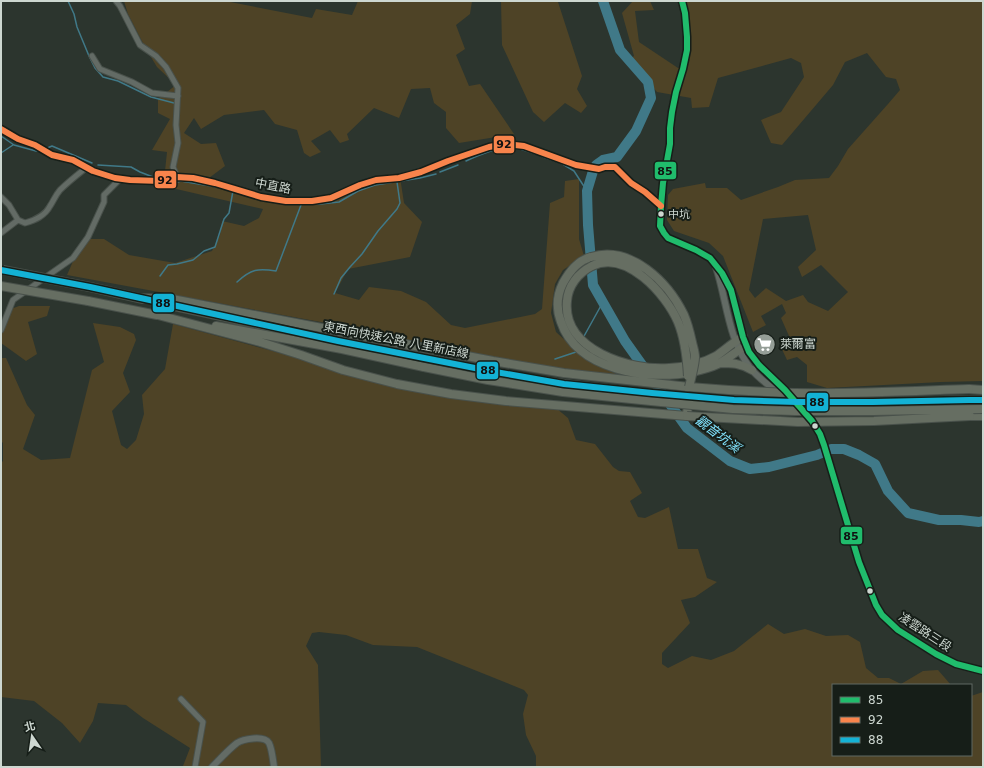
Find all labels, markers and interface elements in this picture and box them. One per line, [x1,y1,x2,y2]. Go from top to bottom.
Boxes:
line badge: 92 [493,135,515,154]
text: 92 [496,138,512,151]
line badge: 85 [654,161,677,180]
text: 85 [657,165,673,178]
line badge: 92 [154,170,177,189]
text: 92 [157,174,173,187]
street label: 中直路 [254,176,292,196]
place label: 中坑 [668,208,690,221]
marker: 中坑 [656,209,666,219]
line badge: 88 [152,293,175,313]
text: 88 [155,297,171,310]
street label: 東西向快速公路 八里新店線 [322,319,470,361]
supermarket icon: 萊爾富 [751,331,777,357]
place label: 萊爾富 [780,337,816,351]
line badge: 88 [476,361,499,380]
text: 88 [480,364,496,377]
line badge: 88 [806,392,829,412]
text: 88 [809,396,825,409]
water label: 觀音坑溪 [693,412,745,457]
unlabelled marker [810,421,820,431]
line badge: 85 [840,526,863,545]
text: 85 [843,530,859,543]
unlabelled marker [865,586,875,596]
street label: 凌雲路三段 [896,610,954,654]
legend [832,684,972,756]
text: 85 [868,693,883,707]
text: 92 [868,713,883,727]
north arrow [12,716,52,756]
text: 北 [23,719,37,734]
text: 88 [868,733,883,747]

